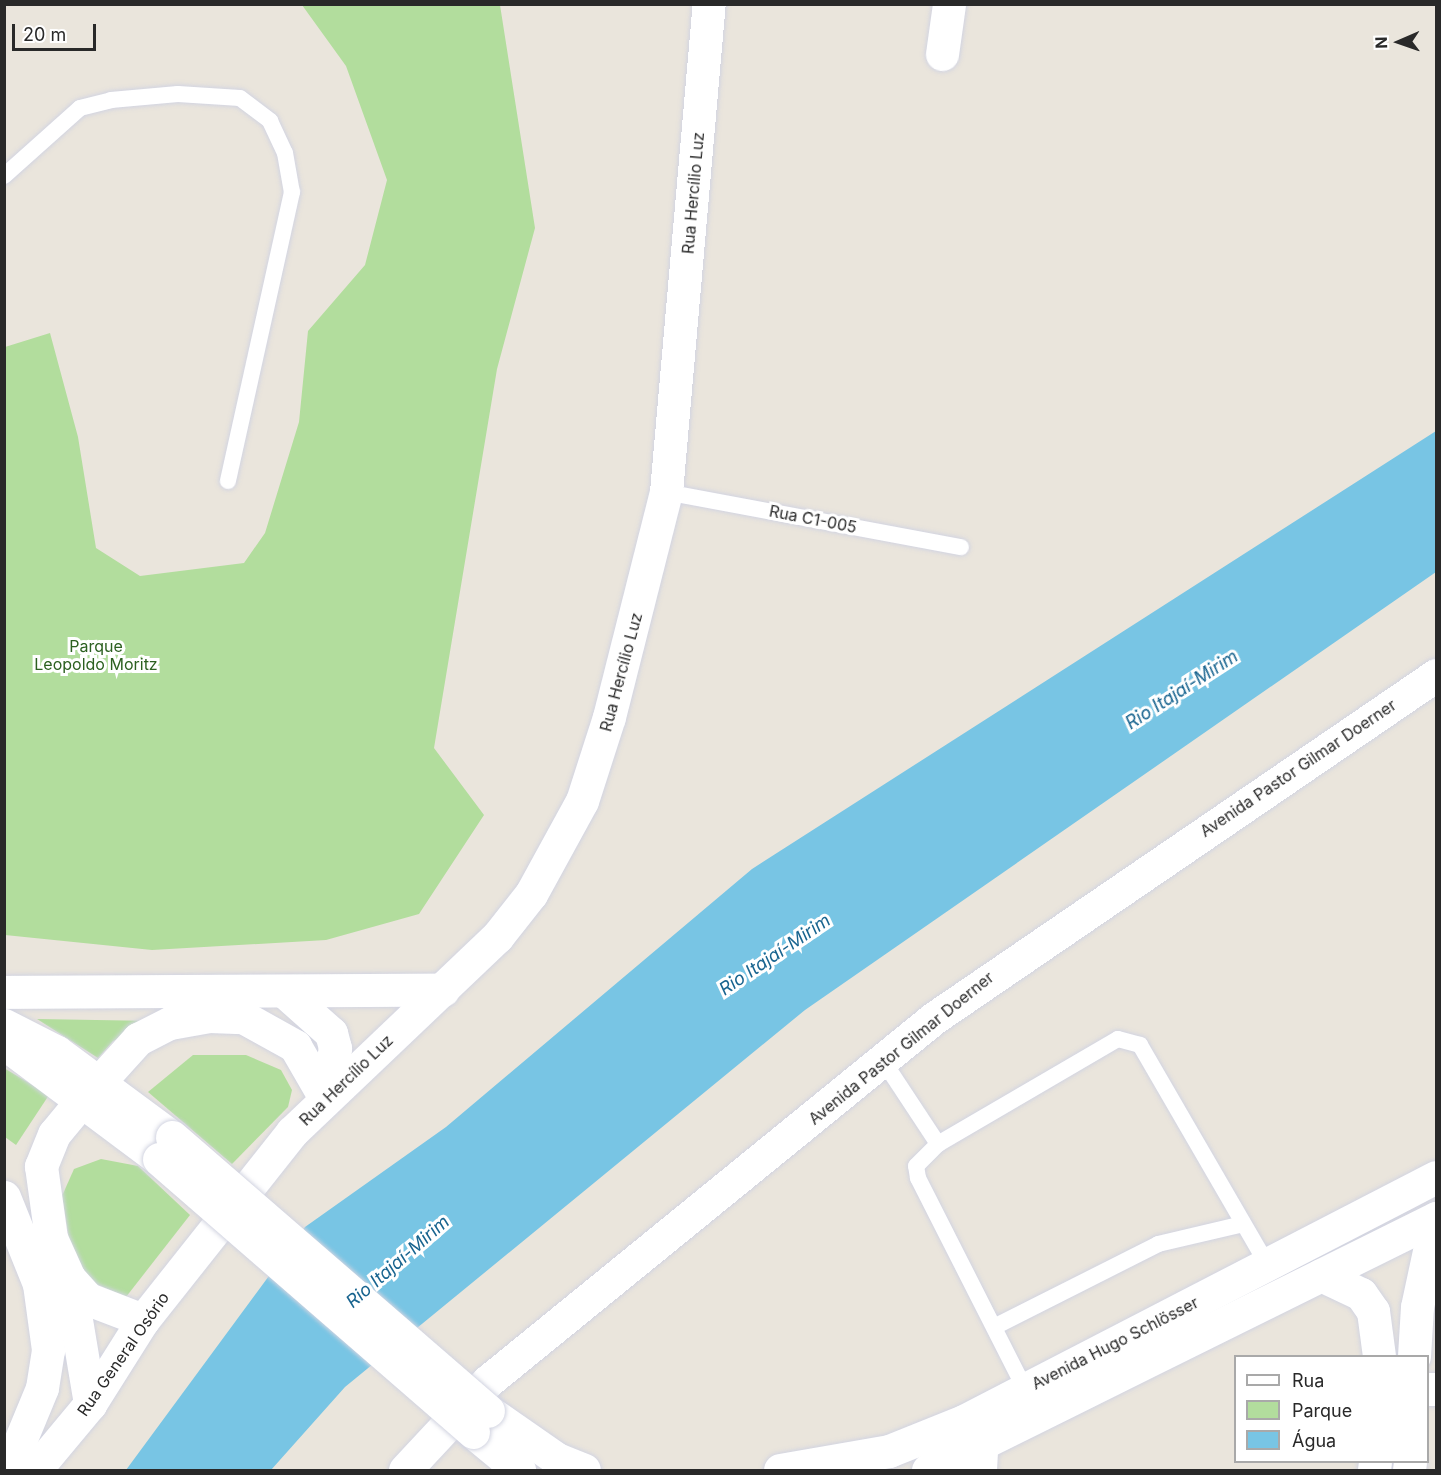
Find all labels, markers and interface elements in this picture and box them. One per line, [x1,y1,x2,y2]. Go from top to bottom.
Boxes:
scale bar [15,12,99,50]
north arrow [1369,12,1429,72]
text: 20 m [23,24,66,45]
text: N [1371,36,1391,49]
street label: Rua Hercílio Luz [678,131,708,255]
street label: Rua C1-005 [768,501,858,537]
street label: Rua Hercílio Luz [596,610,646,734]
park label: Parque Leopoldo Moritz [34,636,158,674]
water label: Rio Itajaí-Mirim [1122,646,1242,734]
street label: Avenida Pastor Gilmar Doerner [1196,695,1400,841]
water label: Rio Itajaí-Mirim [715,910,835,1000]
street label: Avenida Pastor Gilmar Doerner [805,967,997,1129]
street label: Rua Hercílio Luz [295,1031,397,1129]
water label: Rio Itajaí-Mirim [342,1211,454,1313]
street label: Rua General Osório [73,1288,173,1420]
street label: Avenida Hugo Schlösser [1028,1293,1202,1393]
legend [1234,1355,1429,1463]
text: Rua [1292,1370,1324,1391]
text: Parque [1292,1400,1352,1421]
text: Água [1292,1430,1336,1451]

